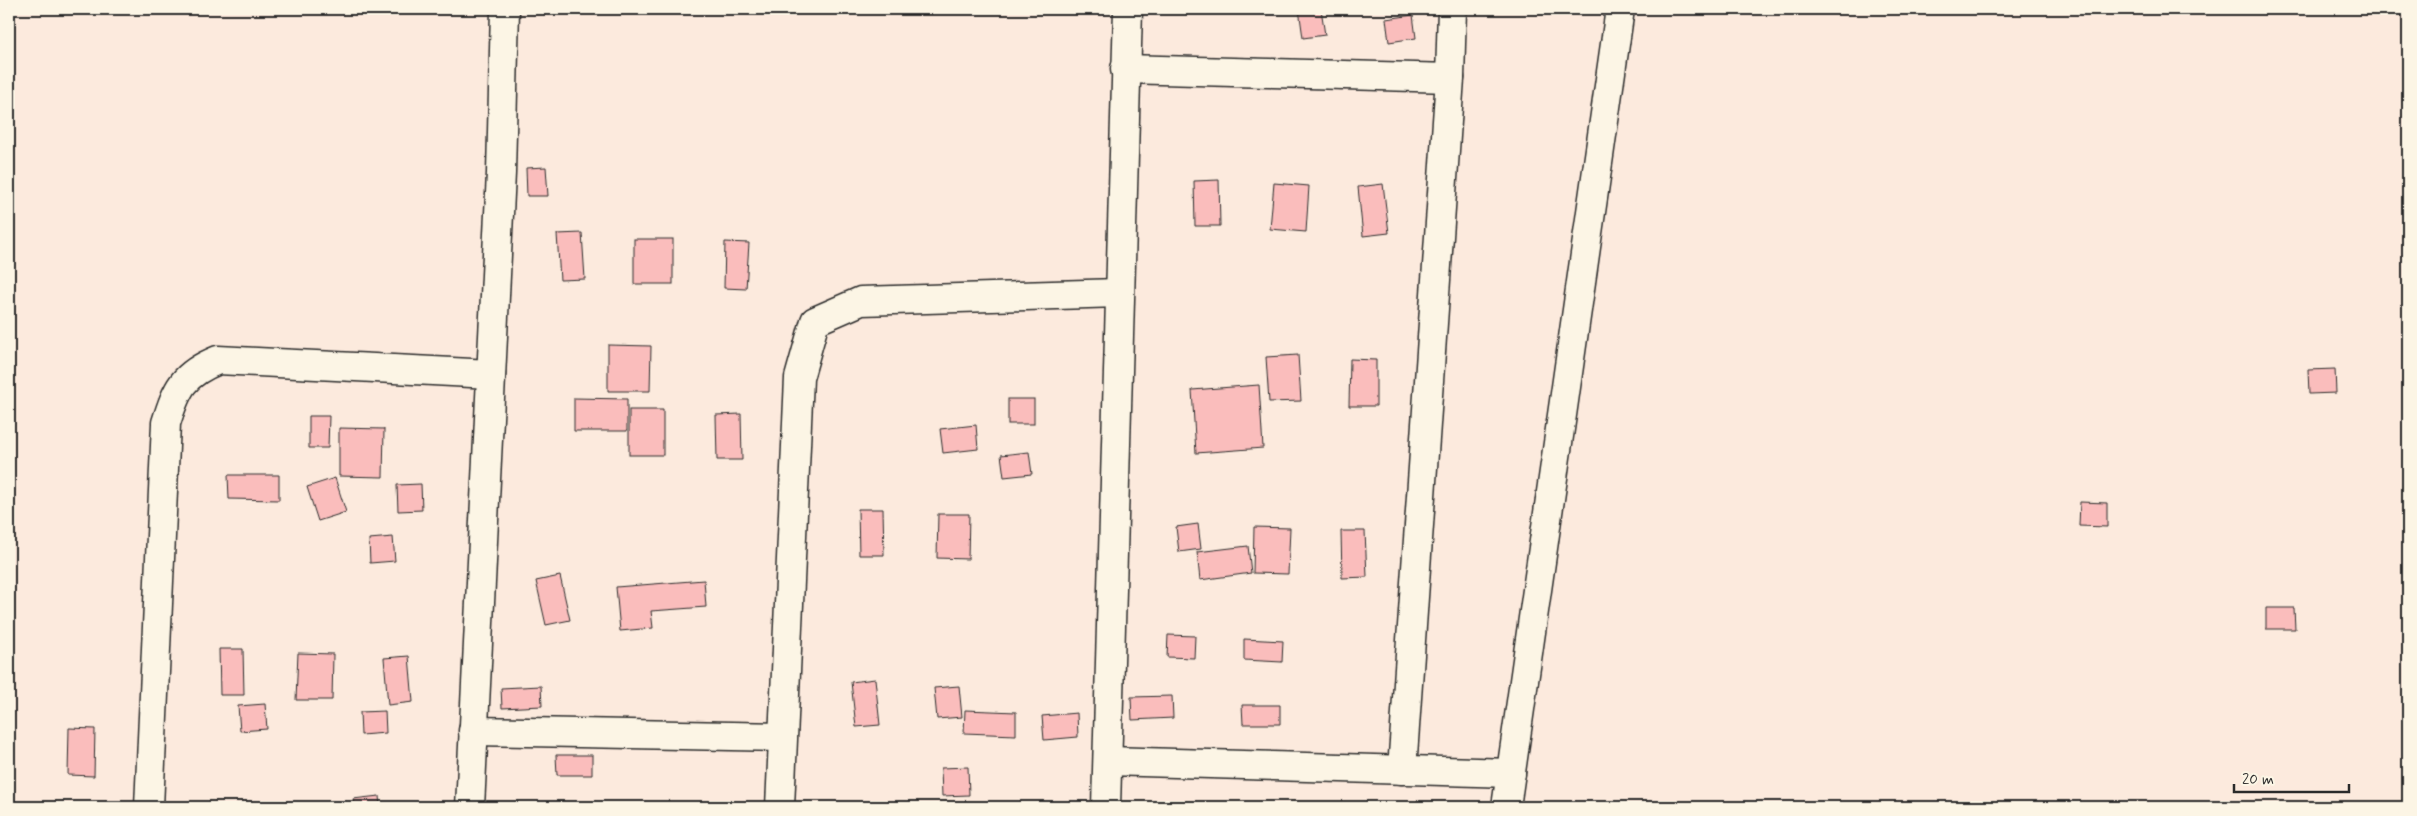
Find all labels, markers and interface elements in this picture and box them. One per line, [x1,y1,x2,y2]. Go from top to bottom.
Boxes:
scale bar [2234,761,2350,793]
text: 20 m [2242,770,2274,790]

